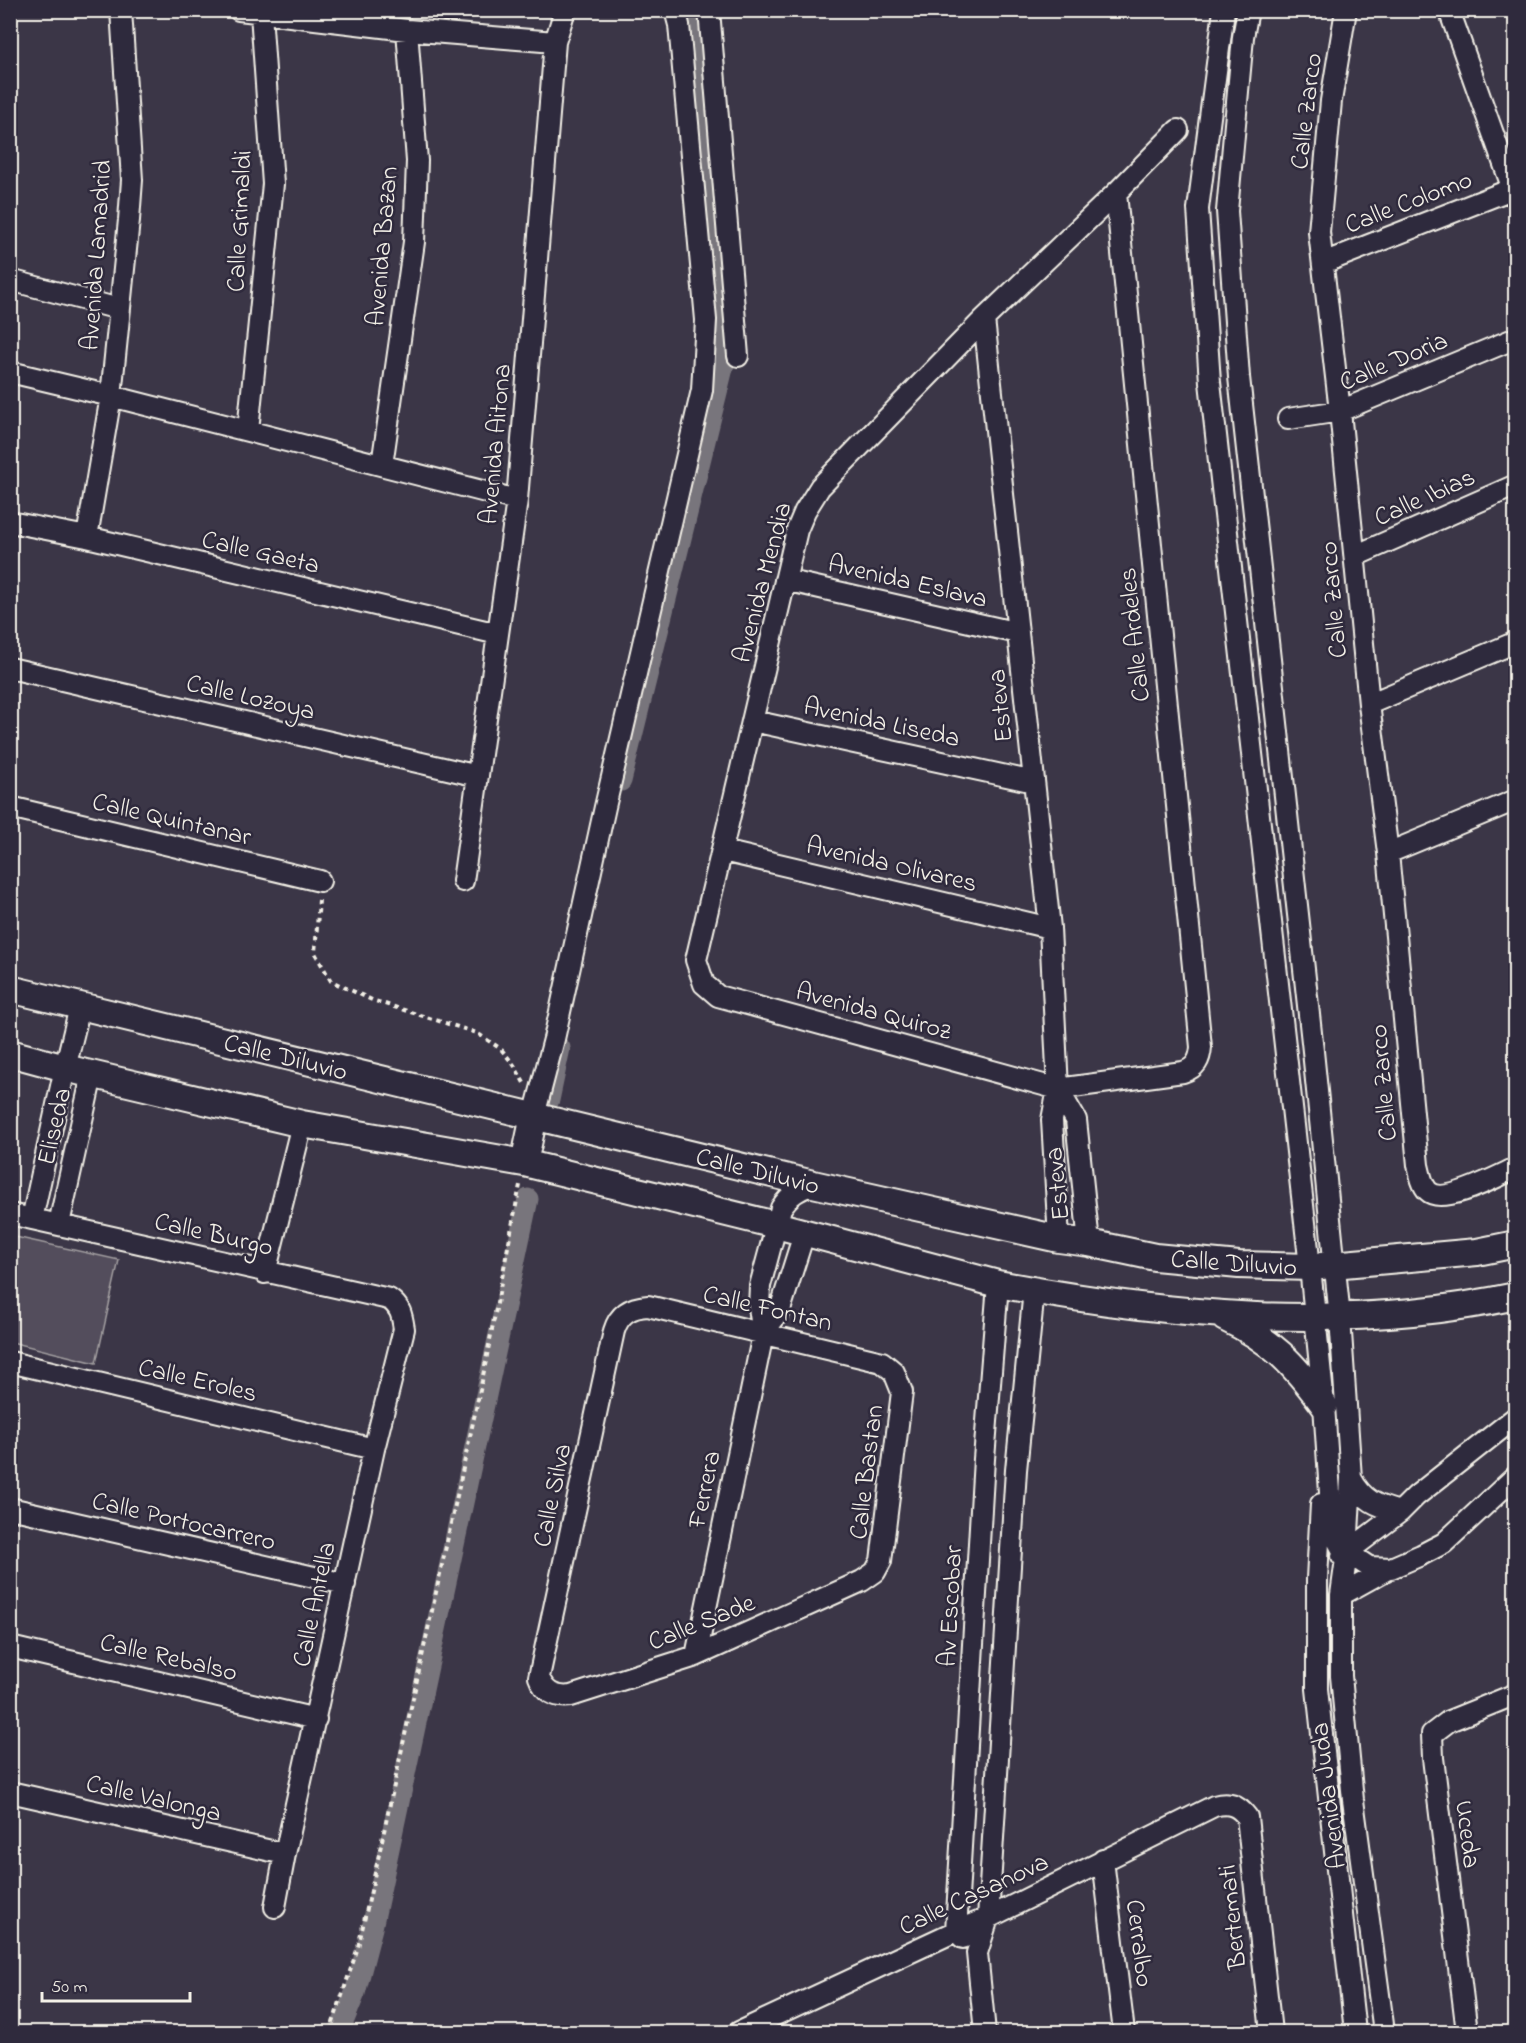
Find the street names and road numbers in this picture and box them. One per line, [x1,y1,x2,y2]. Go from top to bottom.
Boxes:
street label: Calle Zarco [1282,51,1334,172]
street label: Calle Grimaldi [218,149,264,293]
street label: Avenida Lamadrid [72,158,124,352]
street label: Calle Colomo [1340,162,1478,246]
street label: Avenida Bazan [358,165,410,328]
street label: Calle Doria [1334,323,1454,403]
street label: Avenida Aitona [471,362,523,526]
street label: Calle Ibias [1369,460,1482,538]
street label: Avenida Mendia [724,498,804,667]
street label: Calle Gaeta [198,522,323,586]
street label: Calle Zarco [1311,540,1359,660]
street label: Avenida Eslava [824,546,991,620]
street label: Calle Ardeles [1110,566,1162,704]
street label: Calle Lozoya [182,666,319,732]
street label: Esteva [979,667,1025,744]
street label: Avenida Liseda [800,689,963,759]
street label: Calle Quintanar [88,784,255,858]
street label: Avenida Olivares [802,828,981,904]
street label: Avenida Quiroz [791,974,955,1052]
street label: Calle Zarco [1361,1023,1409,1143]
street label: Calle Diluvio [219,1025,351,1093]
street label: Eliseda [29,1084,83,1169]
street label: Calle Diluvio [691,1139,823,1207]
street label: Esteva [1036,1145,1082,1222]
street label: Calle Burgo [150,1204,276,1268]
street label: Calle Diluvio [1169,1242,1298,1288]
street label: Calle Fontan [699,1277,836,1343]
street label: Calle Eroles [134,1350,261,1414]
street label: Calle Bastan [841,1403,895,1542]
street label: Calle Silva [524,1440,583,1551]
street label: Ferrera [679,1447,733,1533]
street label: Calle Portocarrero [88,1483,279,1563]
street label: Calle Antella [284,1538,348,1671]
street label: Av Escobar [930,1543,974,1668]
street label: Calle Sade [643,1585,762,1662]
street label: Calle Rebalso [96,1625,241,1693]
street label: Avenida Juda [1302,1720,1358,1871]
street label: Calle Valonga [82,1766,225,1834]
street label: Uceda [1443,1798,1489,1871]
street label: Calle Casanova [893,1844,1055,1947]
street label: Bertemati [1210,1862,1258,1972]
street label: Cerralbo [1114,1898,1162,1989]

